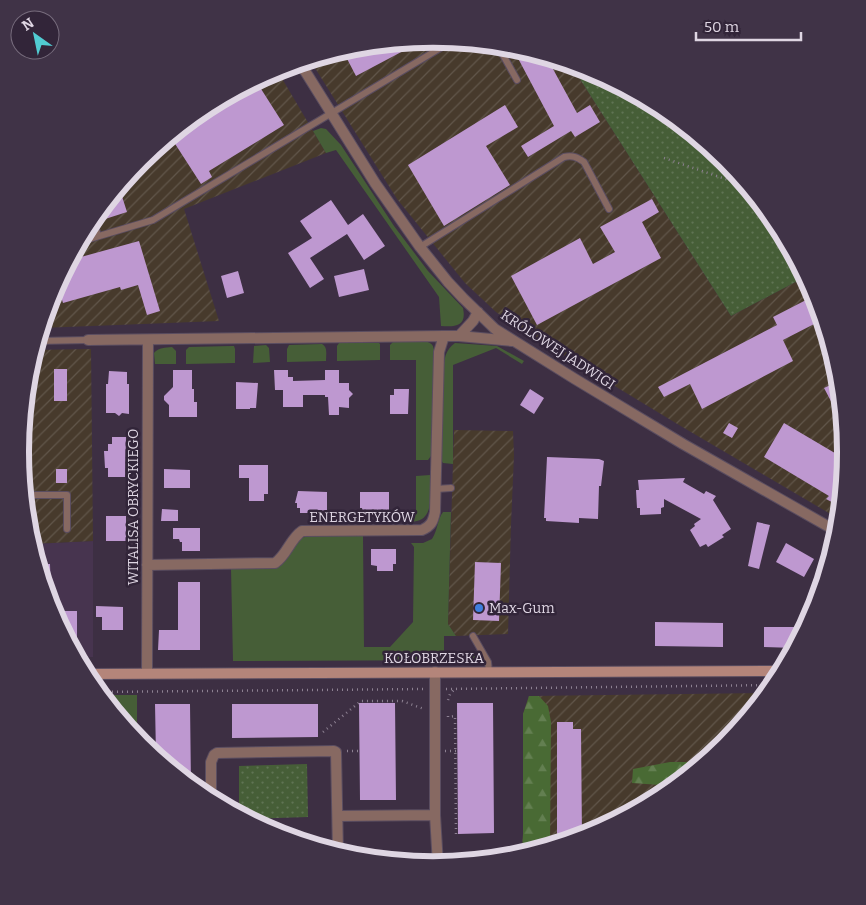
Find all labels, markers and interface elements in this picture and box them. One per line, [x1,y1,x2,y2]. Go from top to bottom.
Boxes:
north arrow [10,10,60,60]
scale bar [696,10,801,42]
text: N [19,14,38,35]
text: 50 m [704,18,740,36]
street label: KRÓLOWEJ JADWIGI [498,306,619,393]
street label: WITALISA OBRYCKIEGO [125,429,142,585]
street label: ENERGETYKÓW [309,508,415,526]
place label: Max-Gum [489,600,555,617]
marker: Max-Gum [473,602,485,614]
street label: KOŁOBRZESKA [384,650,484,667]

